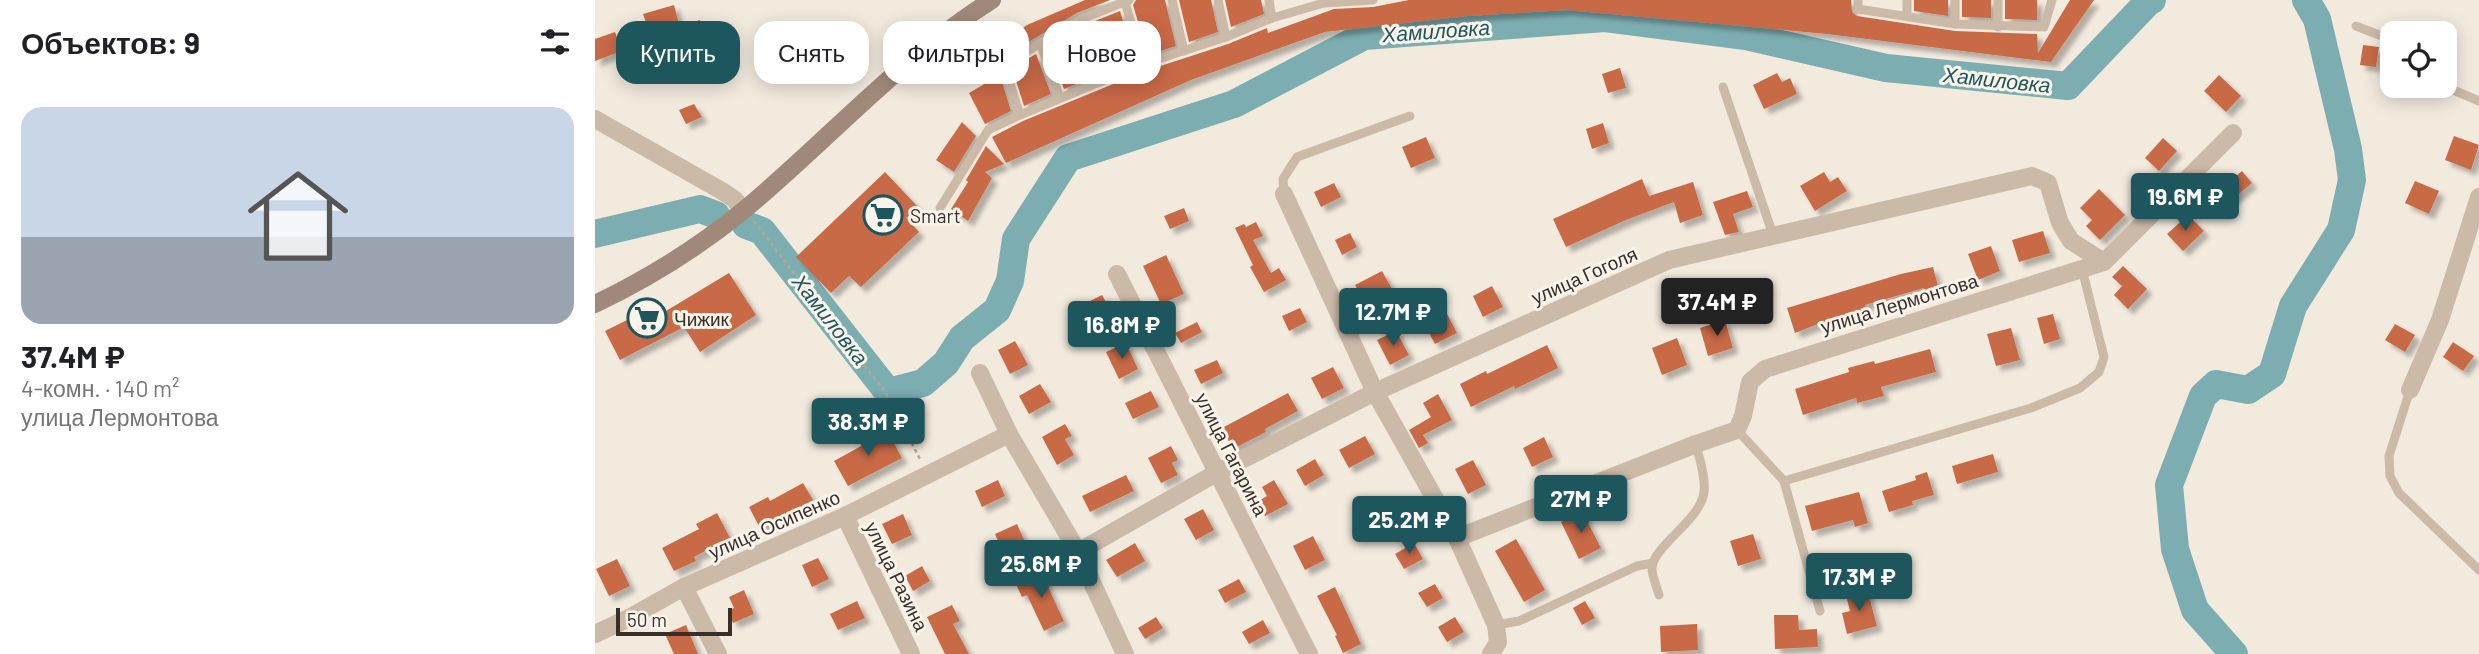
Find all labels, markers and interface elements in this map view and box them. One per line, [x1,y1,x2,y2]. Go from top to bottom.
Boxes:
water label: Хамиловка [1380,14,1491,46]
chip: Купить [616,21,740,84]
chip: Снять [754,21,869,84]
chip: Фильтры [883,21,1029,84]
chip: Новое [1043,21,1161,84]
map controls [2380,21,2457,98]
button: locate [2380,21,2457,98]
icon: filters [536,23,574,61]
text: Объектов: 9 [21,24,200,60]
water label: Хамиловка [1941,61,2052,97]
icon: home [235,153,361,279]
pin: 19.6M ₽ [2120,174,2250,233]
text: 19.6M ₽ [2147,182,2223,210]
supermarket icon: Smart [862,194,904,236]
place label: Smart [910,204,961,227]
street label: улица Гоголя [1527,241,1641,309]
water label: Хамиловка [787,268,874,369]
street label: улица Лермонтова [1818,268,1981,338]
pin: 37.4M ₽ [1652,278,1782,338]
text: 37.4M ₽ [1677,287,1757,315]
pin: 12.7M ₽ [1328,288,1458,348]
supermarket icon: Чижик [626,297,668,339]
text: 12.7M ₽ [1355,297,1431,325]
pin: 16.8M ₽ [1057,302,1187,361]
place label: Чижик [674,307,730,330]
text: 16.8M ₽ [1084,310,1160,338]
text: 37.4M ₽ [21,338,125,374]
text: 4-комн. · 140 m² [21,374,180,402]
street label: улица Гагарина [1191,389,1273,520]
pin: 38.3M ₽ [803,398,933,458]
text: улица Лермонтова [21,403,219,431]
text: 38.3M ₽ [828,407,908,435]
pin: 27M ₽ [1532,476,1630,535]
text: 27M ₽ [1550,484,1612,512]
street label: улица Осипенко [705,485,843,563]
pin: 25.2M ₽ [1344,496,1474,556]
text: 25.2M ₽ [1368,505,1450,533]
street label: улица Разина [861,518,934,635]
pin: 25.6M ₽ [976,540,1106,600]
text: 25.6M ₽ [1000,549,1082,577]
pin: 17.3M ₽ [1794,554,1924,613]
text: 17.3M ₽ [1822,562,1896,590]
scale bar [616,605,731,637]
text: 50 m [627,608,667,631]

